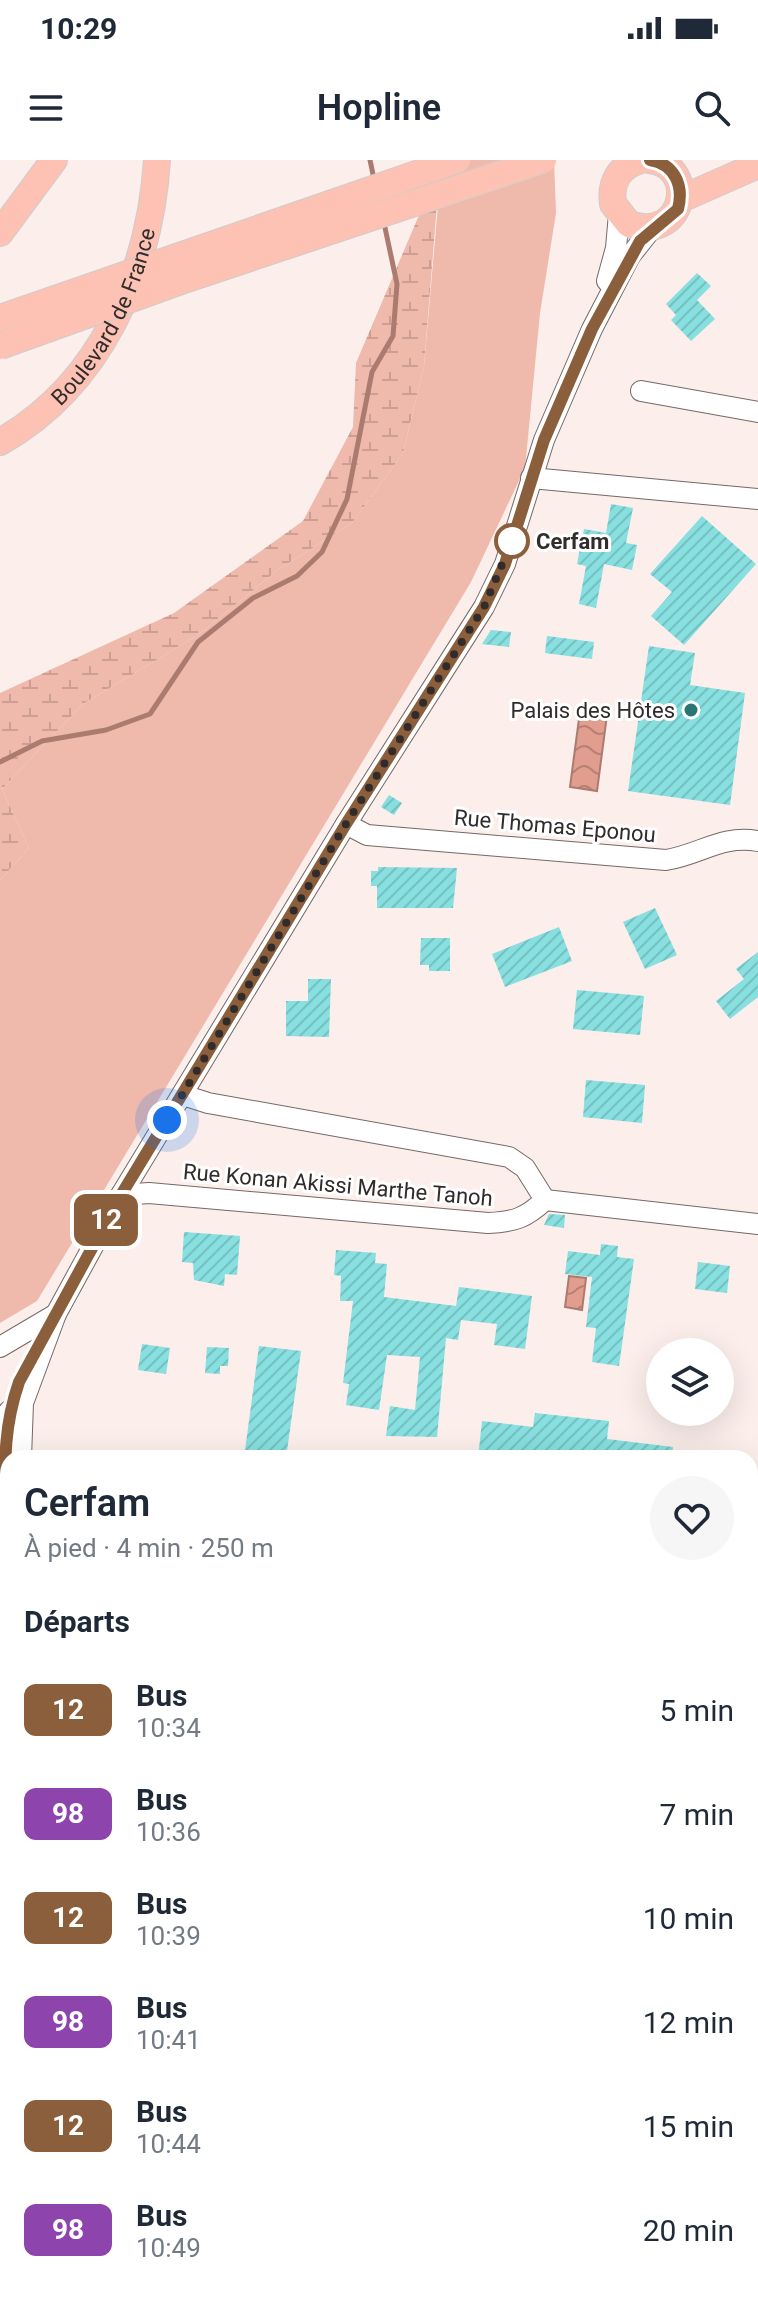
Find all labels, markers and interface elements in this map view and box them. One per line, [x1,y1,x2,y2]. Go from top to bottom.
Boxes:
text: 10:29 [40,11,117,46]
icon: menu [24,86,68,130]
icon: search [690,86,734,130]
text: Hopline [317,87,441,129]
street label: Boulevard de France [46,225,159,410]
marker: Cerfam [495,524,529,558]
place label: Cerfam [536,529,609,554]
place label: Palais des Hôtes [510,698,675,723]
marker: Palais des Hôtes [682,701,700,719]
street label: Rue Thomas Eponou [453,805,657,847]
your location [147,1100,187,1140]
street label: Rue Konan Akissi Marthe Tanoh [182,1159,494,1211]
line badge: 12 [70,1194,142,1246]
text: 12 [90,1203,122,1236]
map controls [646,1338,734,1426]
button: layers [646,1338,734,1426]
button: heart [650,1476,734,1560]
text: Cerfam [24,1481,150,1525]
text: À pied · 4 min · 250 m [24,1533,274,1563]
text: Départs [24,1604,130,1639]
text: Bus [136,1678,187,1713]
text: 12 [52,1693,84,1726]
text: 5 min [660,1693,734,1728]
text: 10:34 [136,1713,201,1743]
text: Bus [136,1782,187,1817]
text: 98 [52,1797,84,1830]
text: 7 min [660,1797,734,1832]
text: 10:36 [136,1817,201,1847]
text: Bus [136,1886,187,1921]
text: 12 [52,1901,84,1934]
text: 10 min [643,1901,734,1936]
text: 10:39 [136,1921,201,1951]
text: Bus [136,1990,187,2025]
text: 98 [52,2005,84,2038]
text: 12 min [643,2005,734,2040]
text: 10:41 [136,2025,201,2055]
text: Bus [136,2094,187,2129]
text: 12 [52,2109,84,2142]
text: 15 min [643,2109,734,2144]
text: 10:44 [136,2129,201,2159]
text: Bus [136,2198,187,2233]
text: 98 [52,2213,84,2246]
text: 20 min [643,2213,734,2248]
text: 10:49 [136,2233,201,2263]

